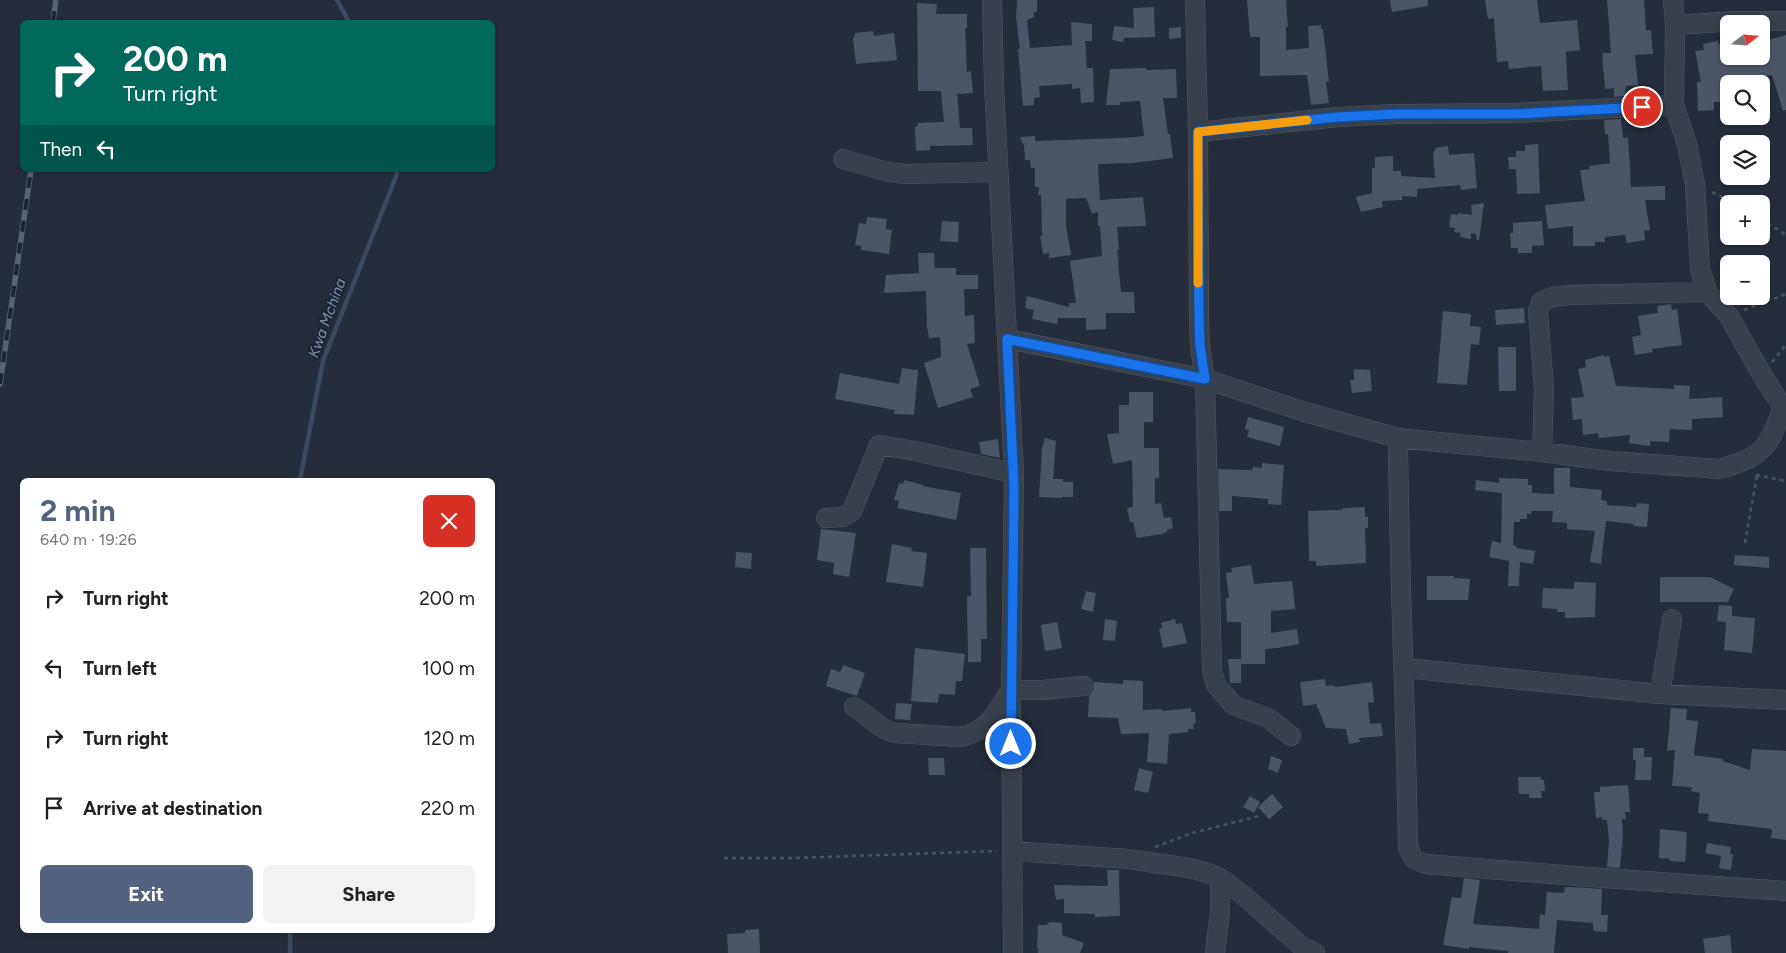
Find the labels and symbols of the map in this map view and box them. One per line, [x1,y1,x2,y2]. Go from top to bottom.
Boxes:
north arrow [1720,15,1770,65]
pin [1621,86,1663,128]
water label: Kwa Mchina [304,276,350,360]
position arrow [984,717,1036,769]

